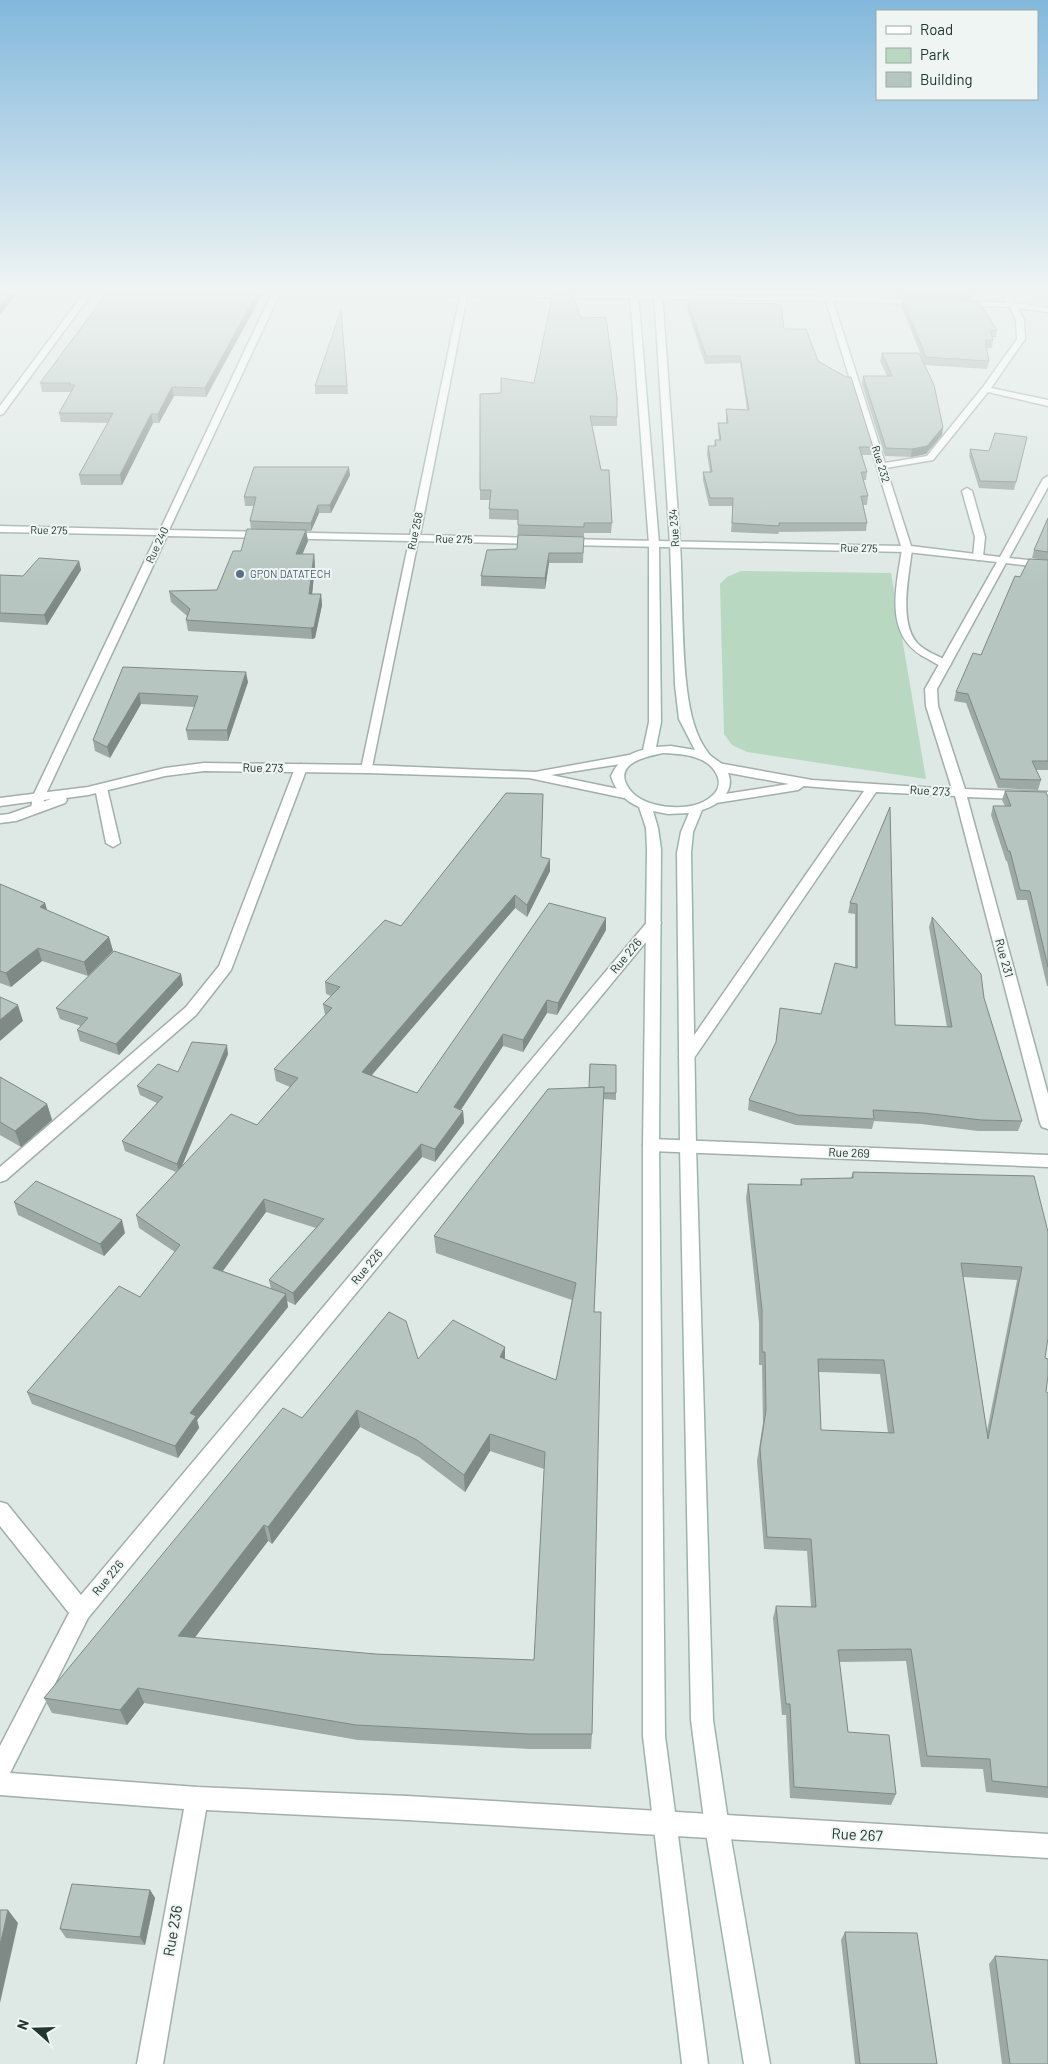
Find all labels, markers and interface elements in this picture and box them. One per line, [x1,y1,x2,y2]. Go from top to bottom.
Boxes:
legend [876,10,1038,100]
text: Road [920,20,953,38]
text: Park [920,45,950,63]
text: Building [920,70,973,88]
street label: Rue 232 [870,444,893,484]
street label: Rue 234 [666,509,681,548]
street label: Rue 258 [404,511,425,551]
street label: Rue 275 [30,523,68,536]
street label: Rue 240 [142,524,171,565]
street label: Rue 275 [435,532,473,545]
street label: Rue 275 [840,541,878,554]
place label: GPON DATATECH [250,567,331,580]
marker: GPON DATATECH [234,568,246,580]
street label: Rue 273 [242,760,284,774]
street label: Rue 273 [909,782,951,798]
street label: Rue 226 [606,935,644,976]
street label: Rue 231 [993,937,1017,979]
street label: Rue 269 [828,1144,870,1160]
street label: Rue 226 [347,1246,385,1287]
street label: Rue 226 [88,1557,126,1598]
street label: Rue 267 [831,1824,883,1844]
street label: Rue 236 [159,1904,185,1958]
north arrow [10,2004,60,2054]
text: N [13,2017,32,2032]

